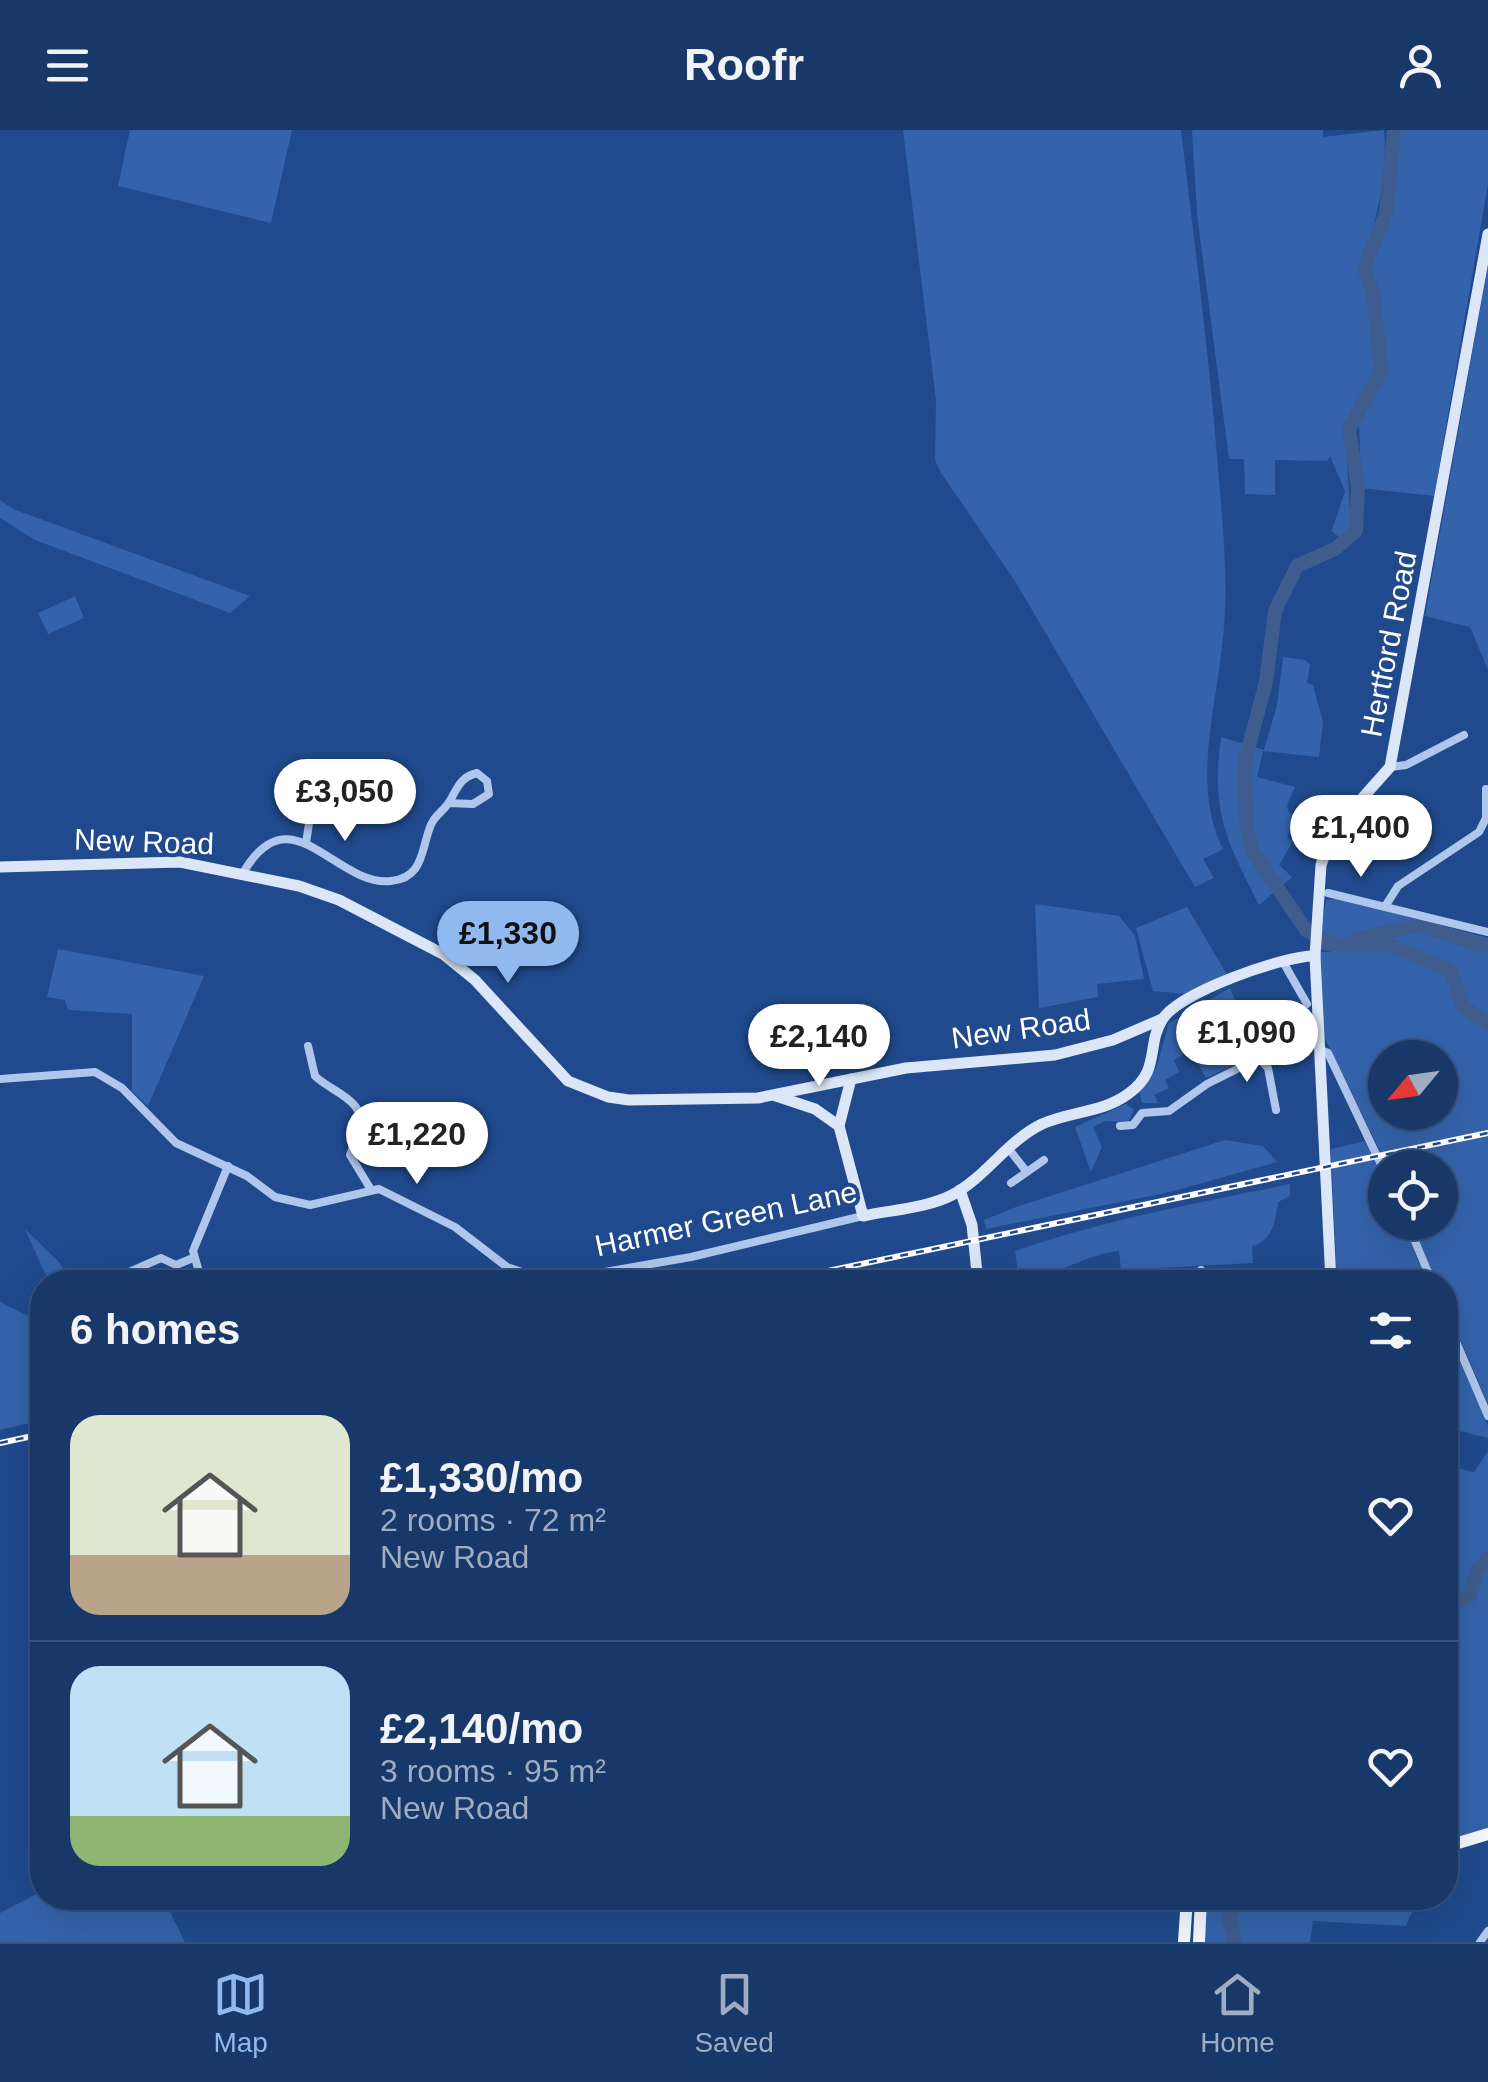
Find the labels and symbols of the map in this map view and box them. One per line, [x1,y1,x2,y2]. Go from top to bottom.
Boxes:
street label: Hertford Road [1354,548,1423,740]
pin: £3,050 [264,759,426,844]
pin: £1,400 [1280,795,1442,880]
street label: New Road [73,823,215,860]
pin: £1,330 [427,901,589,986]
pin: £1,090 [1166,1000,1328,1085]
street label: New Road [949,1002,1093,1055]
pin: £2,140 [738,1004,900,1089]
north arrow [1368,1040,1458,1130]
pin: £1,220 [336,1102,498,1187]
street label: Harmer Green Lane [592,1175,860,1262]

